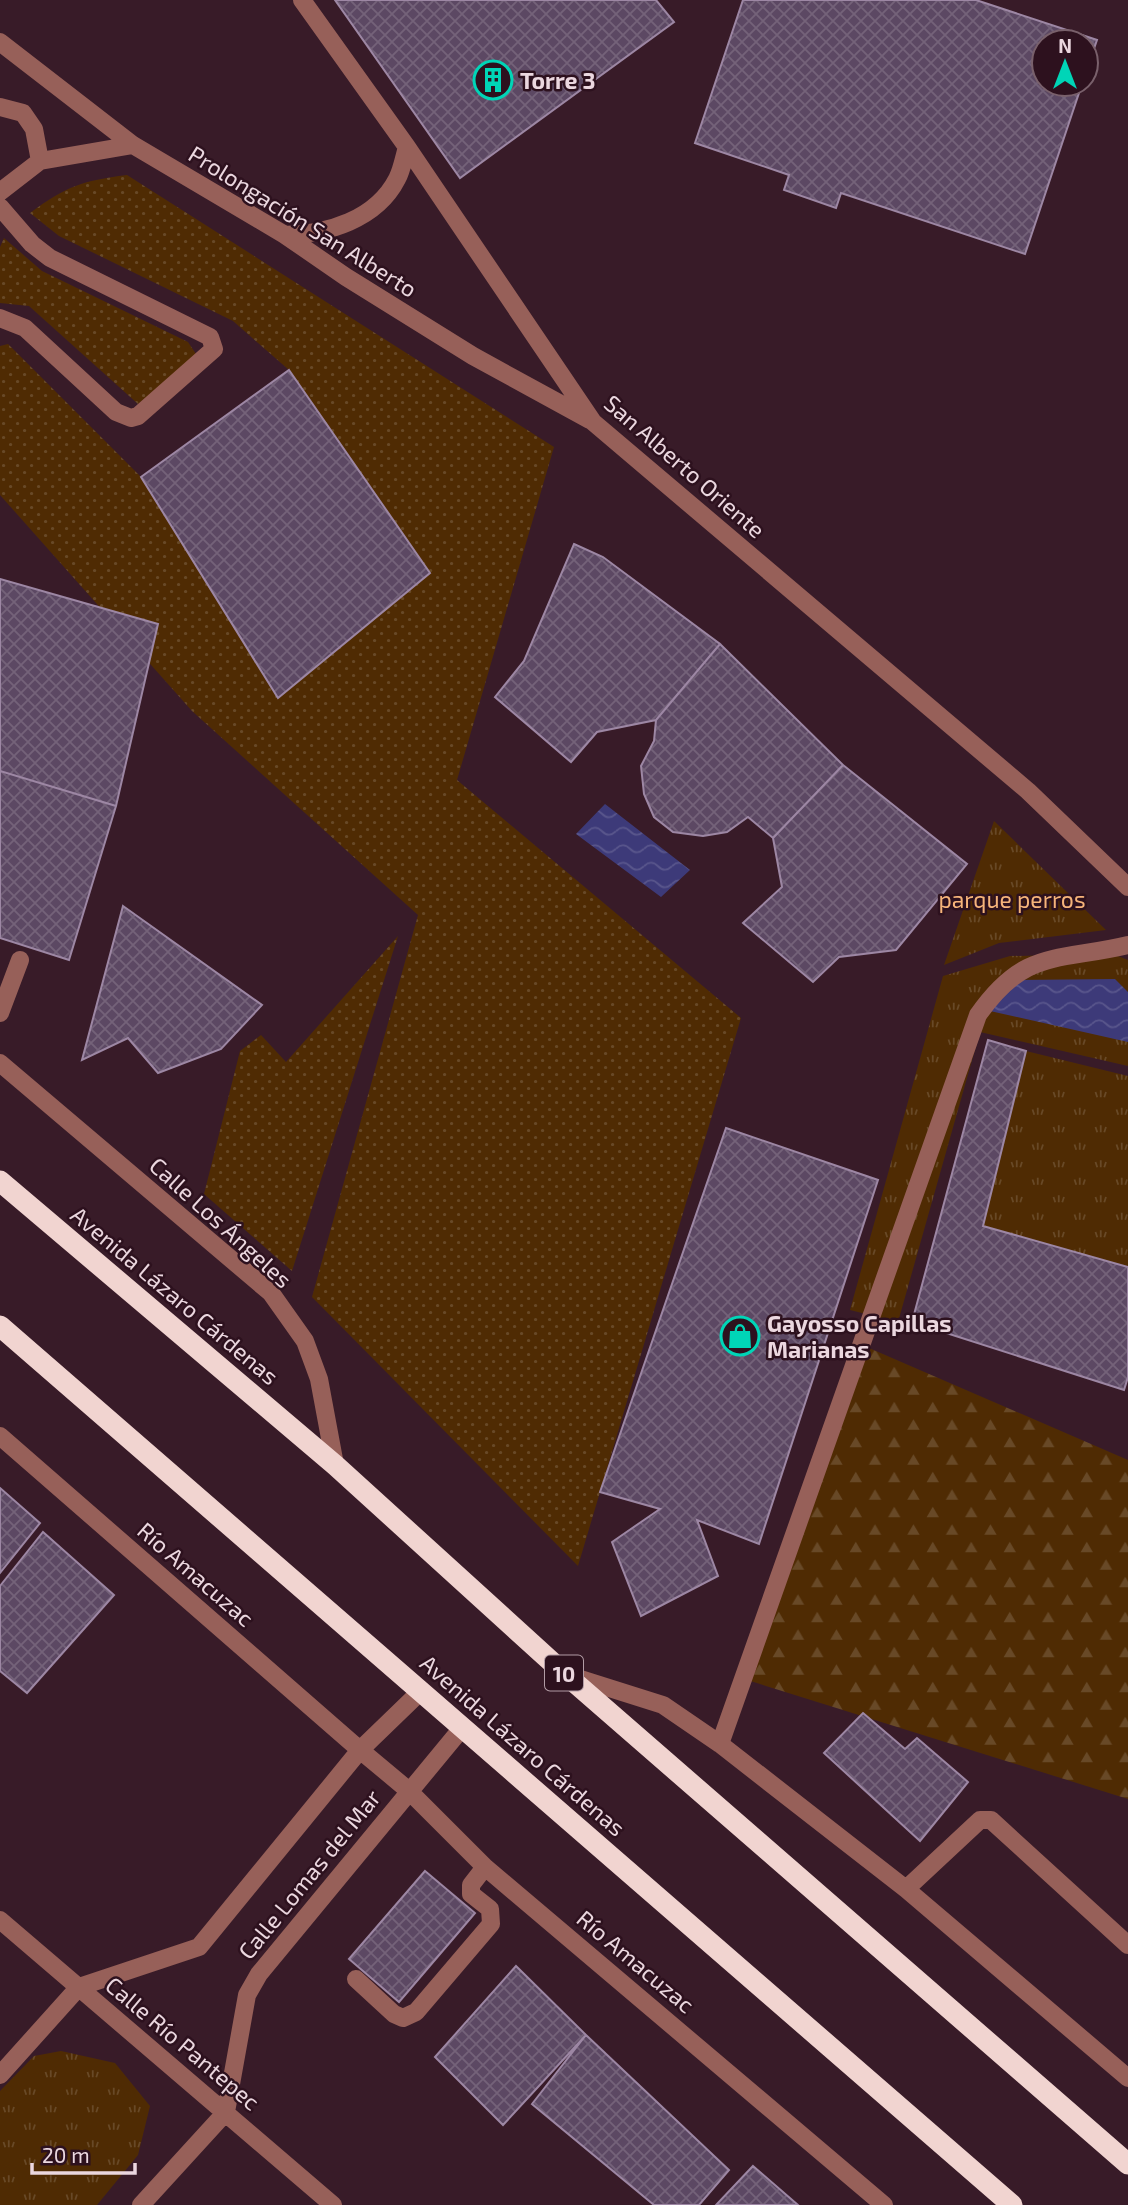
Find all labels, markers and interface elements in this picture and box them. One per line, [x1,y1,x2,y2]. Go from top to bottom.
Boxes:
north arrow [1030,28,1100,98]
text: N [1058,34,1072,57]
building icon: Torre 3 [472,59,514,101]
place label: Torre 3 [520,66,596,94]
street label: Prolongación San Alberto [184,139,422,303]
street label: San Alberto Oriente [599,389,771,543]
park label: parque perros [938,885,1086,913]
street label: Calle Los Ángeles [144,1151,298,1293]
street label: Avenida Lázaro Cárdenas [66,1200,284,1390]
place label: Gayosso Capillas Marianas [767,1309,951,1363]
shop icon: Gayosso Capillas Marianas [719,1315,761,1357]
street label: Río Amacuzac [132,1516,260,1632]
street label: Avenida Lázaro Cárdenas [415,1648,631,1842]
road number: 10 [545,1656,583,1690]
street label: Calle Lomas del Mar [232,1783,386,1965]
street label: Río Amacuzac [572,1904,700,2018]
street label: Calle Río Pantepec [100,1970,266,2116]
scale bar [32,2132,135,2176]
text: 20 m [42,2142,90,2167]

